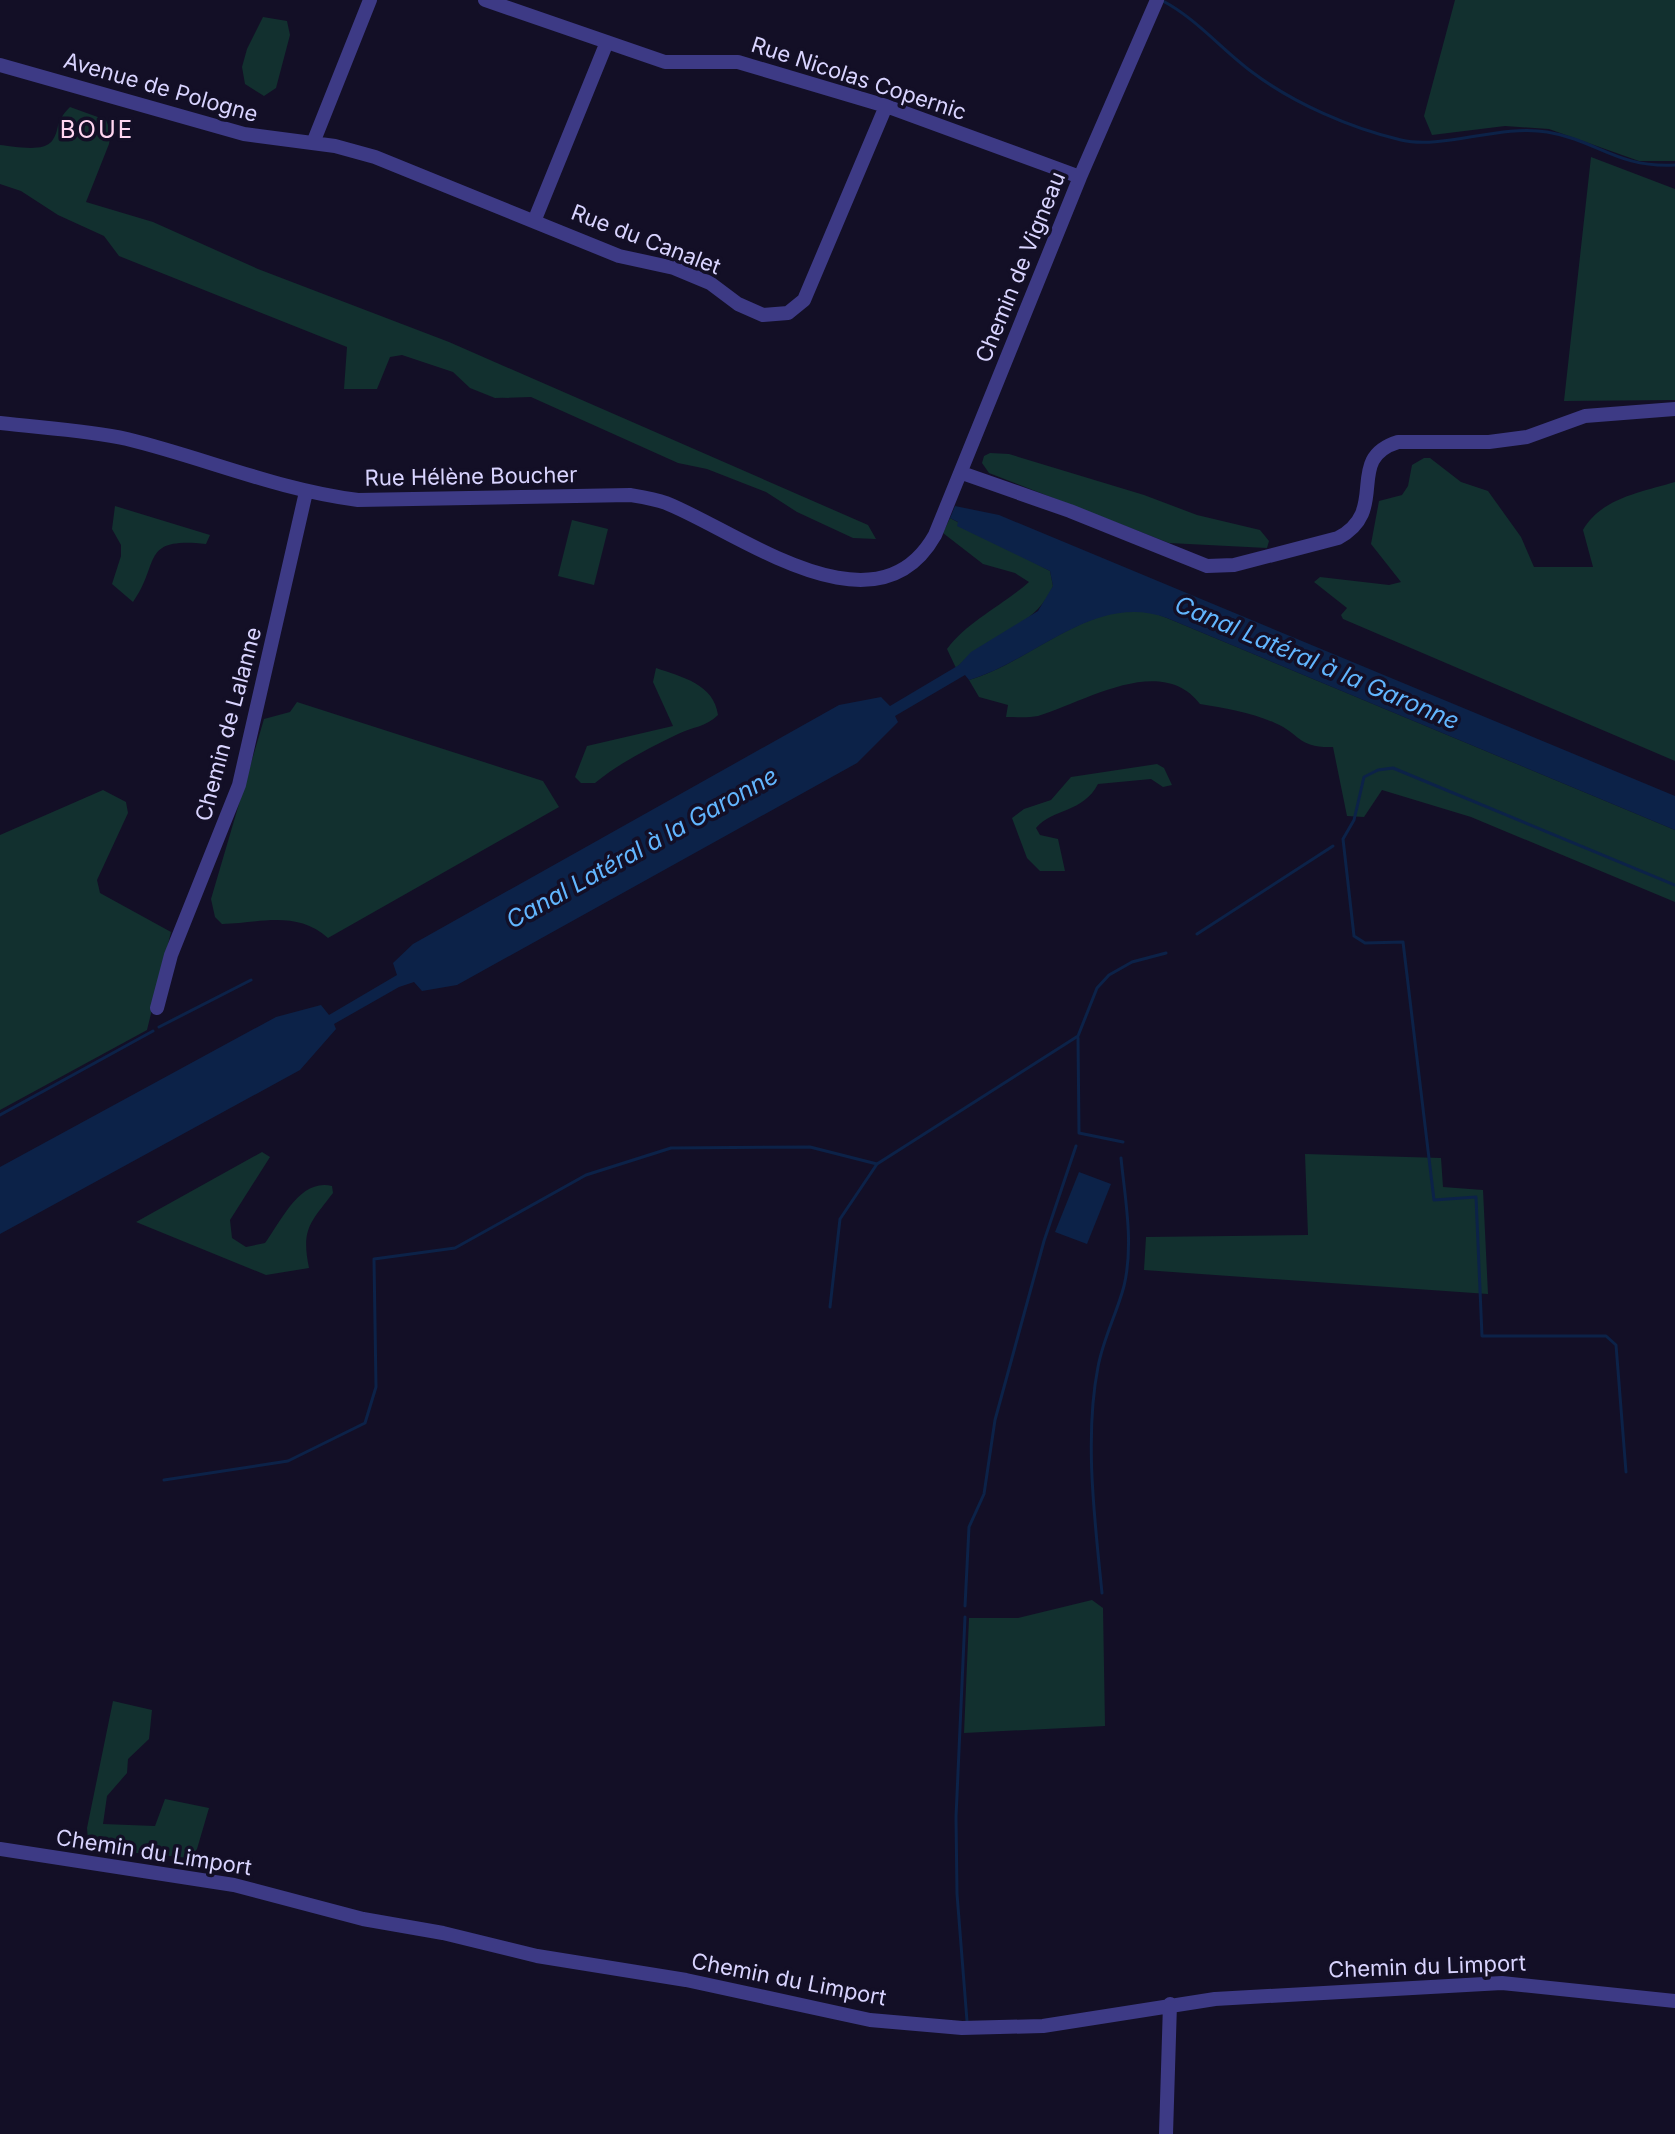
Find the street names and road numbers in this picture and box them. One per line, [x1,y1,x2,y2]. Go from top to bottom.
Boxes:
street label: Rue Nicolas Copernic [748,31,970,125]
street label: Avenue de Pologne [61,47,261,127]
street label: Chemin de Vigneau [970,168,1070,366]
street label: Rue du Canalet [568,199,724,279]
street label: Rue Hélène Boucher [364,461,578,491]
street label: Chemin de Lalanne [190,624,266,824]
street label: Chemin du Limport [54,1824,254,1880]
street label: Chemin du Limport [689,1947,889,2011]
street label: Chemin du Limport [1328,1950,1526,1982]

